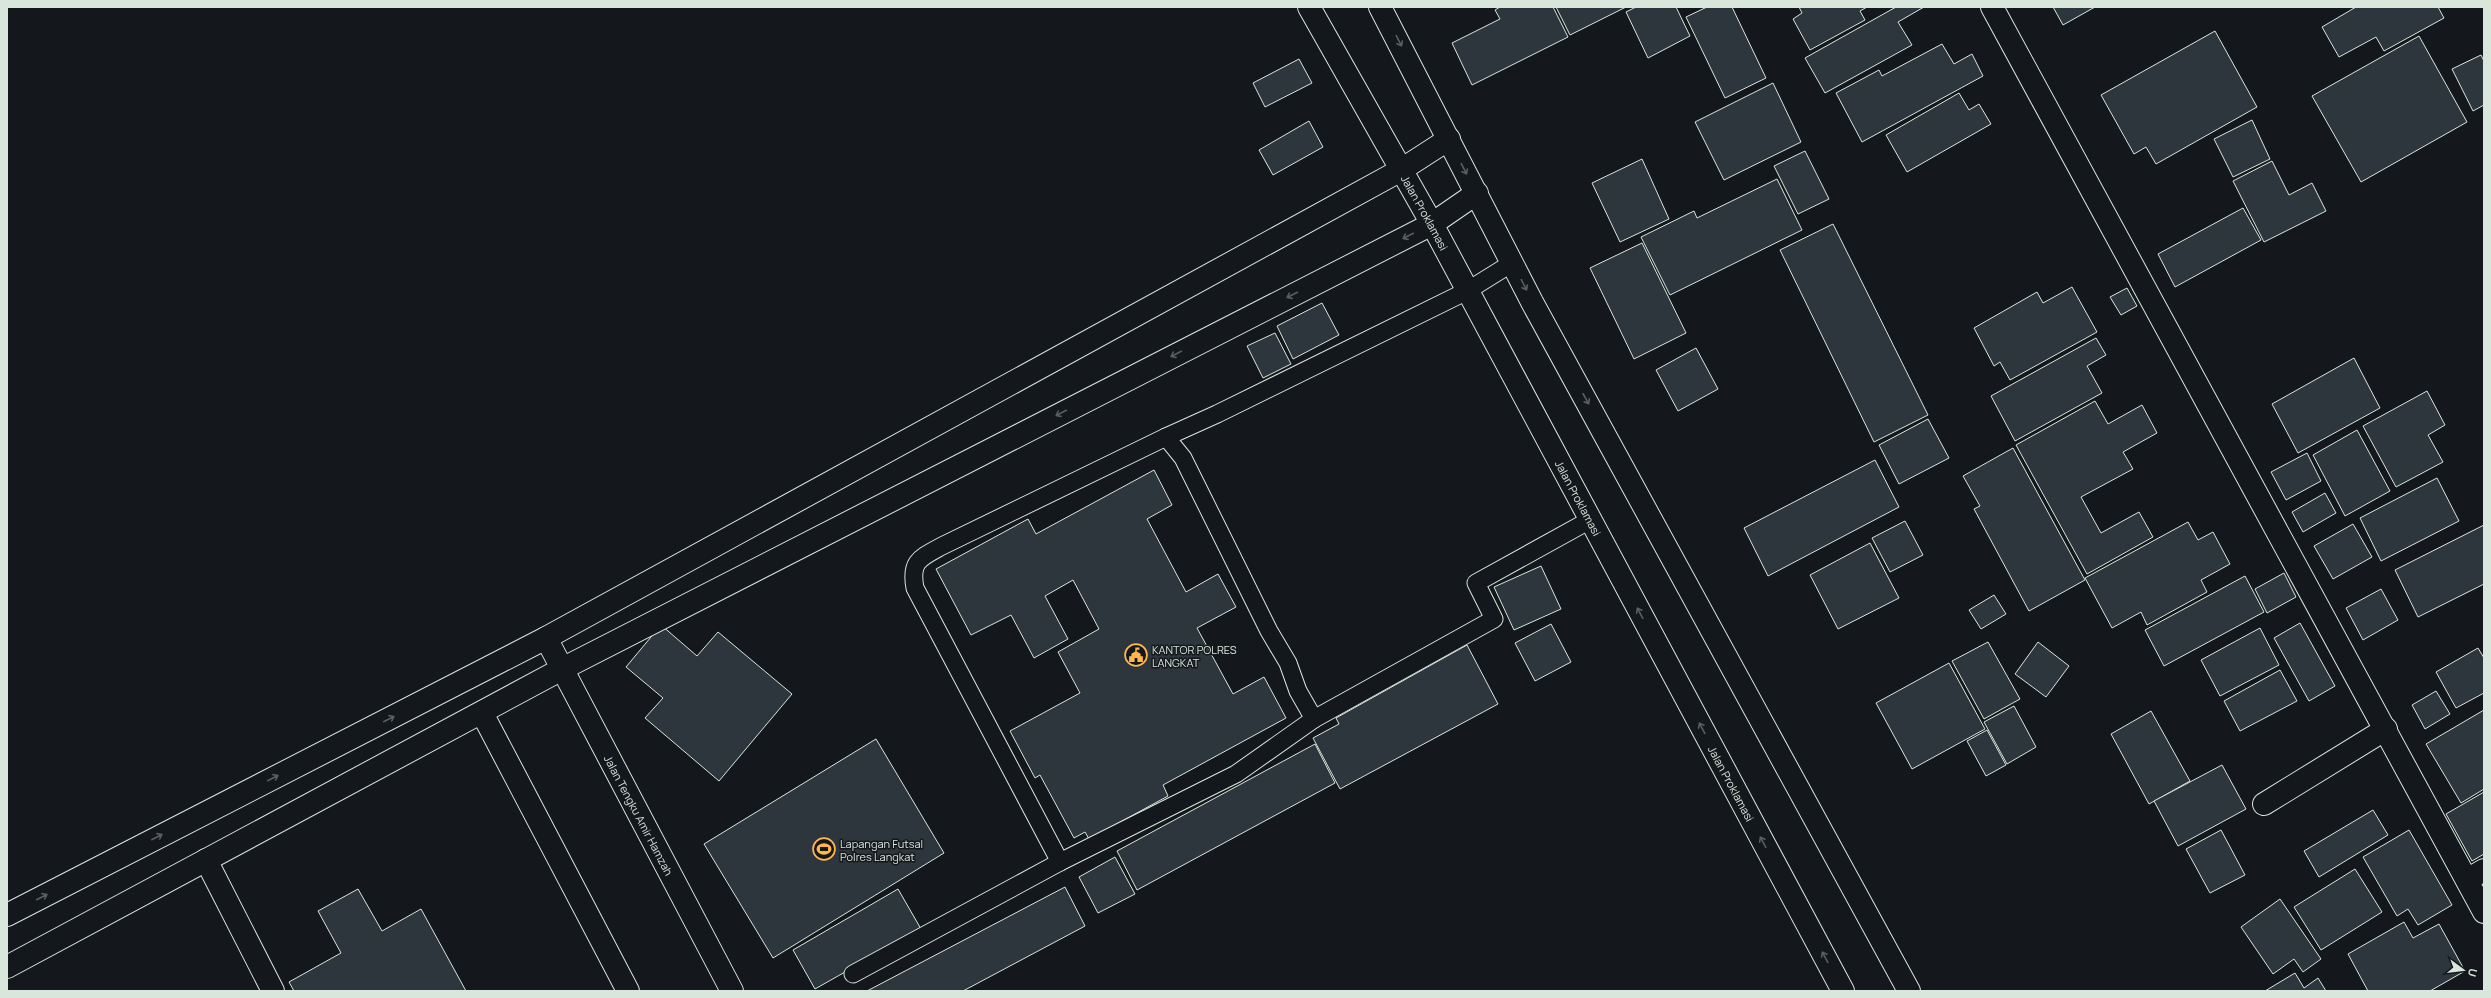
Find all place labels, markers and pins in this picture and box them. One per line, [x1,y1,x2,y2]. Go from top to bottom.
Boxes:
public building icon: KANTOR POLRES LANGKAT [1123,642,1149,668]
place label: KANTOR POLRES LANGKAT [1152,642,1237,670]
sports icon: Lapangan Futsal Polres Langkat [811,836,837,862]
place label: Lapangan Futsal Polres Langkat [840,836,923,864]

